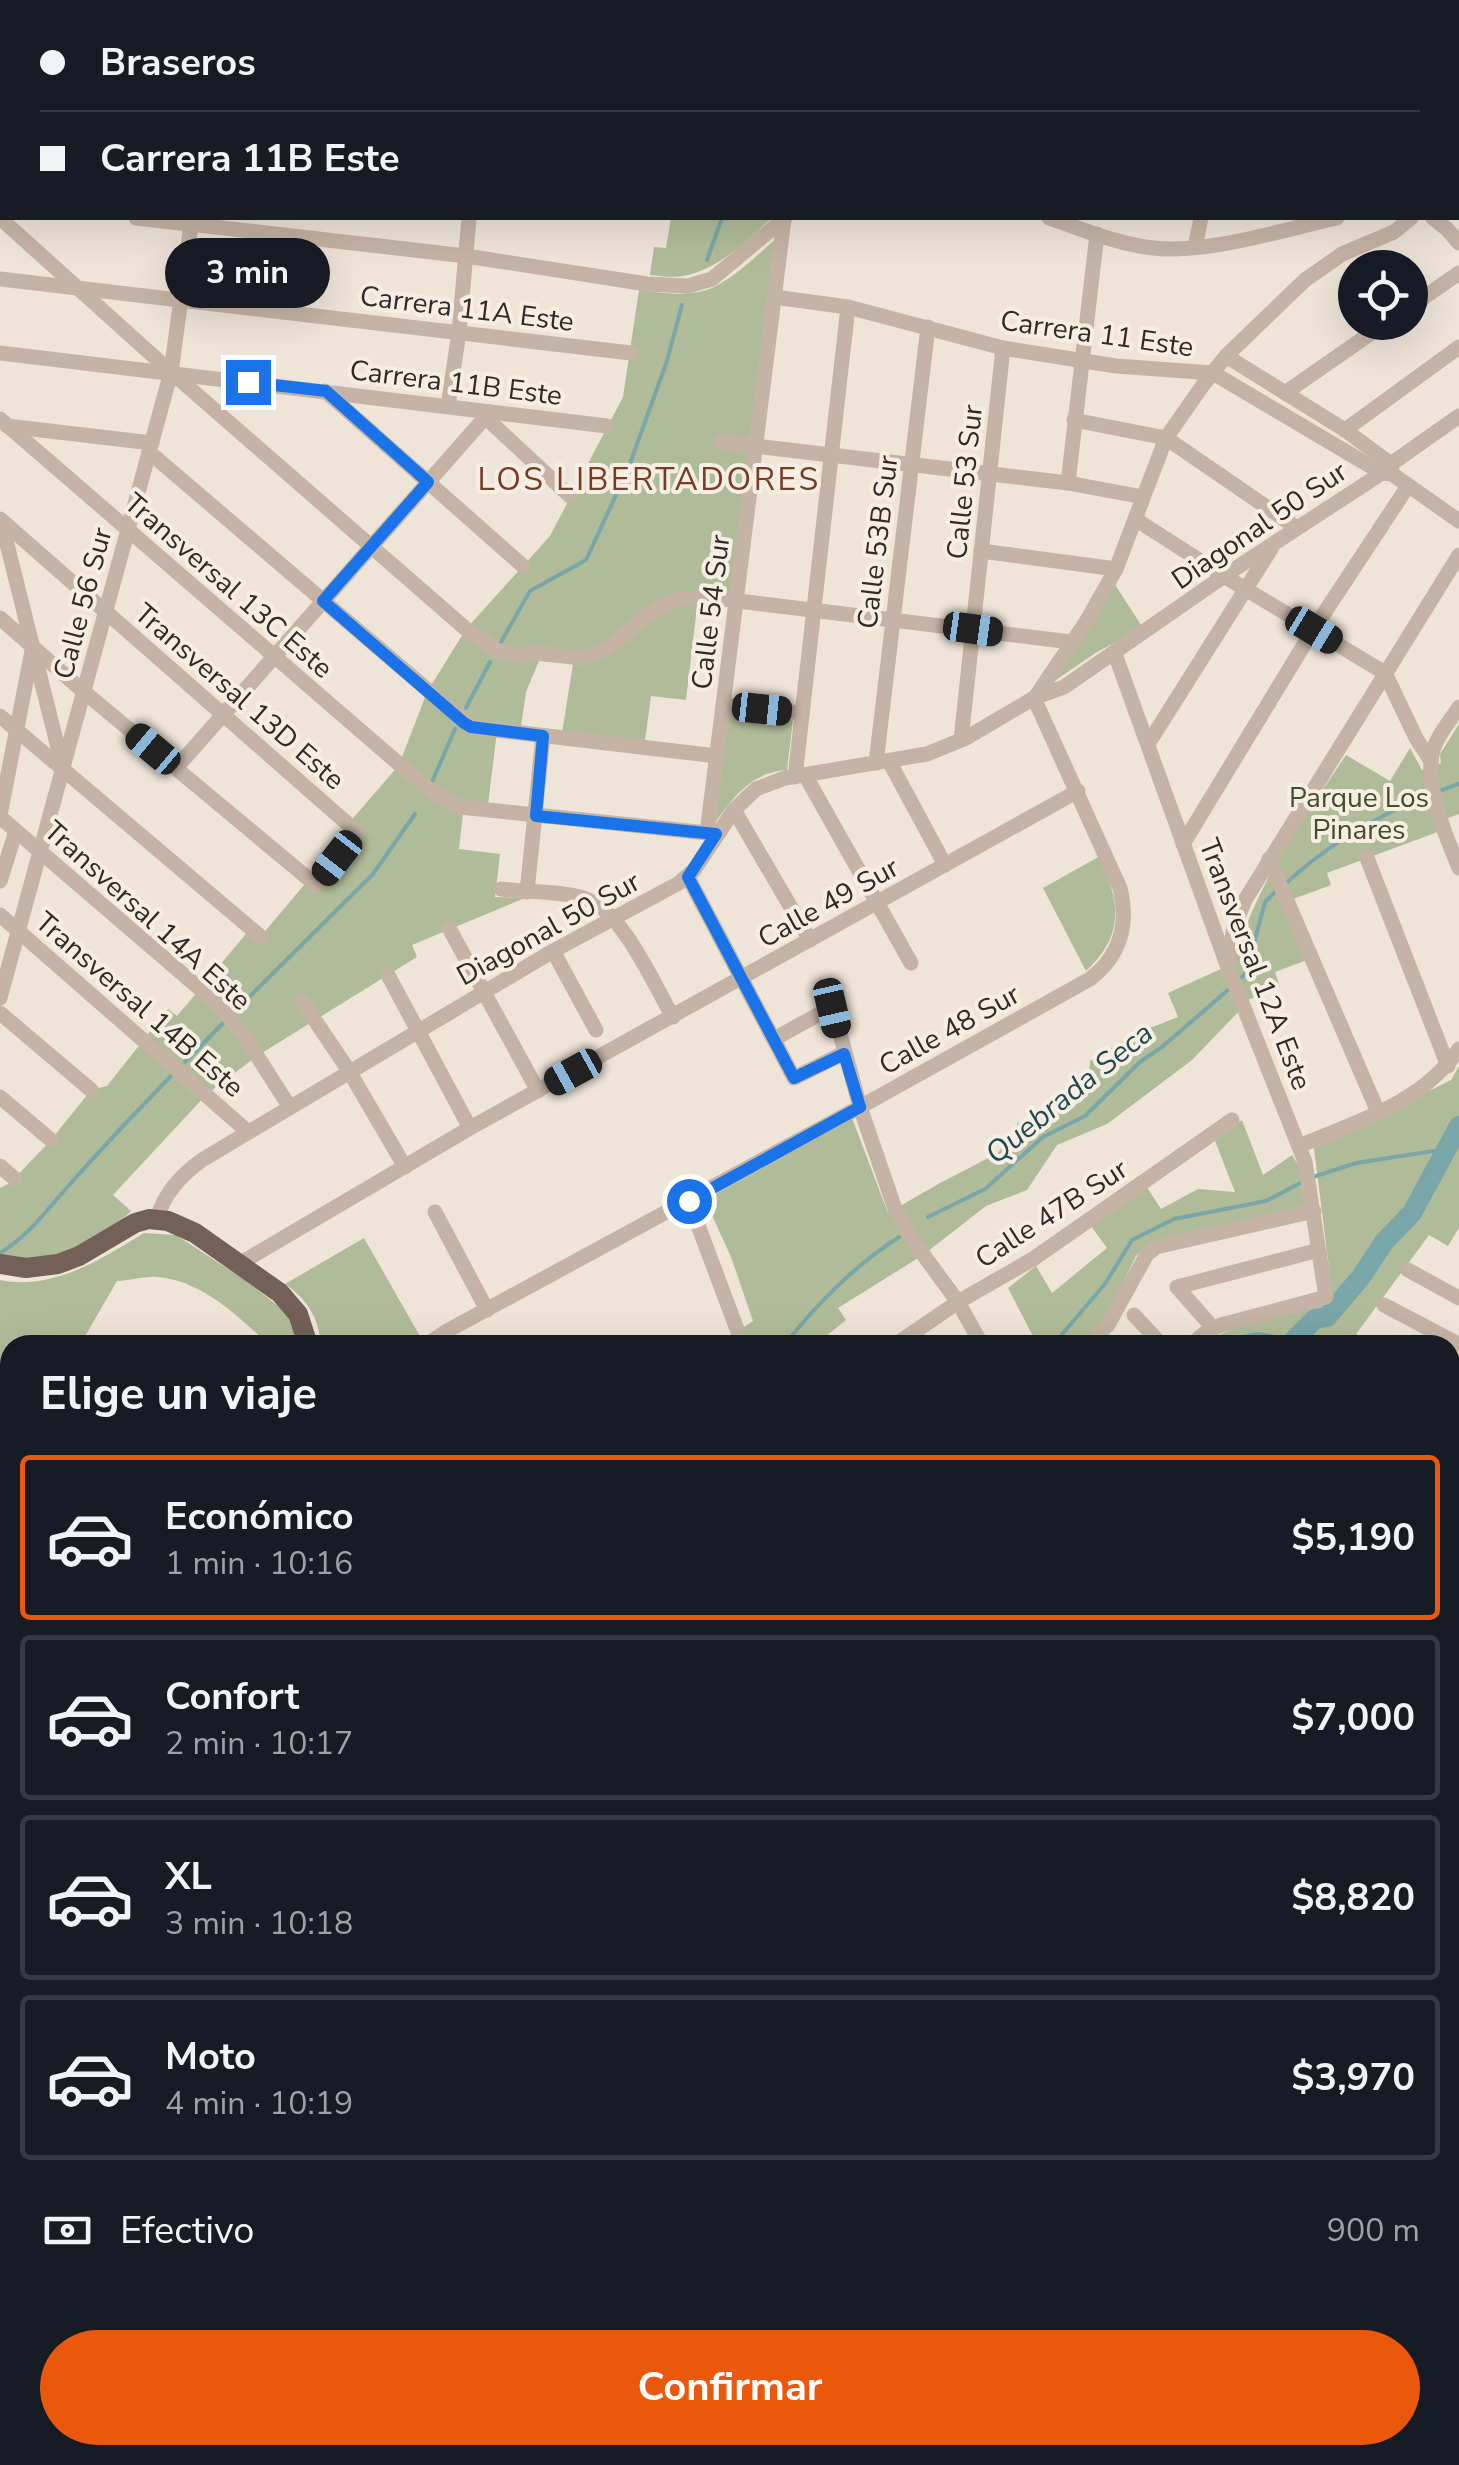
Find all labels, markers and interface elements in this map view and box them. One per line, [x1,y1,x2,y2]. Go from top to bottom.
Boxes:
text: Braseros [100,37,256,88]
text: Carrera 11B Este [100,133,400,184]
callout: 3 min [166,237,330,307]
map controls [1338,250,1428,340]
button: locate [1338,250,1428,340]
text: 3 min [206,251,289,294]
street label: Carrera 11A Este [358,277,576,341]
street label: Carrera 11 Este [998,302,1196,366]
street label: Carrera 11B Este [348,351,564,415]
route end [226,360,271,405]
street label: Calle 53 Sur [938,403,992,561]
street label: Calle 53B Sur [849,453,907,631]
street label: Diagonal 50 Sur [1164,453,1355,599]
district label: LOS LIBERTADORES [477,458,821,501]
street label: Transversal 13C Este [116,484,341,687]
street label: Calle 56 Sur [44,523,121,683]
street label: Calle 54 Sur [683,533,739,692]
street label: Transversal 13D Este [126,595,353,799]
car [1281,602,1347,658]
car [941,610,1005,648]
car [731,691,793,727]
car [120,718,186,780]
park label: Parque Los Pinares [1289,779,1429,849]
street label: Transversal 14A Este [36,812,259,1019]
car [307,825,367,891]
street label: Transversal 12A Este [1190,833,1321,1096]
street label: Calle 49 Sur [751,849,906,957]
street label: Diagonal 50 Sur [450,863,647,995]
street label: Transversal 14B Este [27,903,252,1106]
car [811,975,853,1041]
street label: Calle 48 Sur [872,976,1027,1084]
water label: Quebrada Seca [977,1013,1162,1174]
car [539,1044,607,1100]
street label: Calle 47B Sur [968,1150,1135,1277]
route start [667,1179,712,1224]
text: Elige un viaje [40,1364,317,1425]
text: Económico [165,1491,354,1542]
icon: car [45,1493,135,1583]
text: $5,190 [1292,1512,1415,1563]
text: 1 min · 10:16 [165,1542,353,1585]
text: Confort [165,1671,299,1722]
icon: car [45,1673,135,1763]
text: $7,000 [1292,1692,1415,1743]
text: 2 min · 10:17 [165,1722,353,1765]
text: XL [165,1851,212,1902]
icon: car [45,1853,135,1943]
text: $8,820 [1292,1872,1415,1923]
text: 3 min · 10:18 [165,1902,353,1945]
text: Moto [165,2031,256,2082]
icon: car [45,2033,135,2123]
text: $3,970 [1292,2052,1415,2103]
text: 4 min · 10:19 [165,2082,353,2125]
icon: cash [40,2203,95,2258]
text: Efectivo [120,2205,254,2256]
text: 900 m [1327,2209,1420,2252]
button: Confirmar [40,2330,1420,2445]

